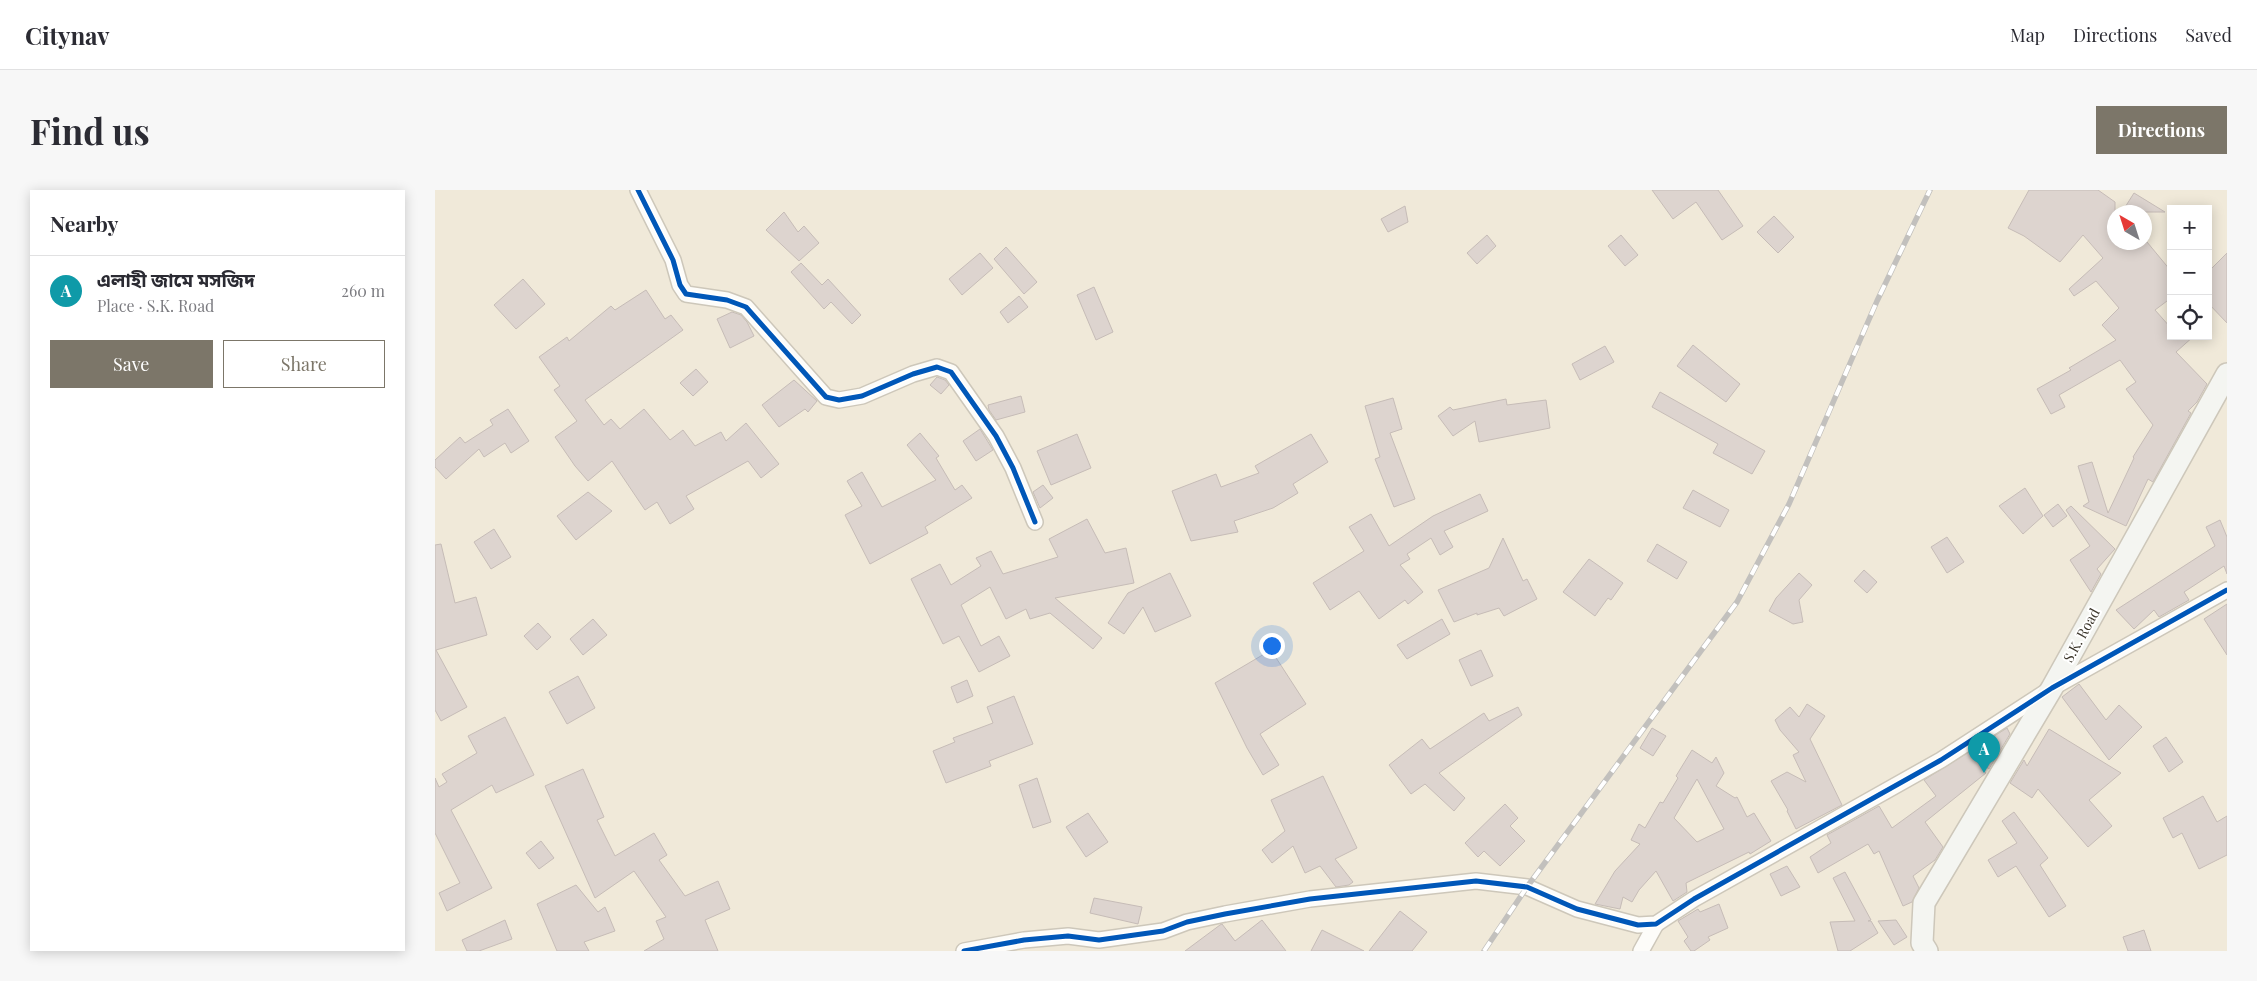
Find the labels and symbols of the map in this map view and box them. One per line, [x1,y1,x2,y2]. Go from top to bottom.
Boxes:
north arrow [2107,205,2152,250]
street label: S.K. Road [2058,605,2104,665]
your location [1259,633,1285,659]
pin: A [1968,732,2000,773]

